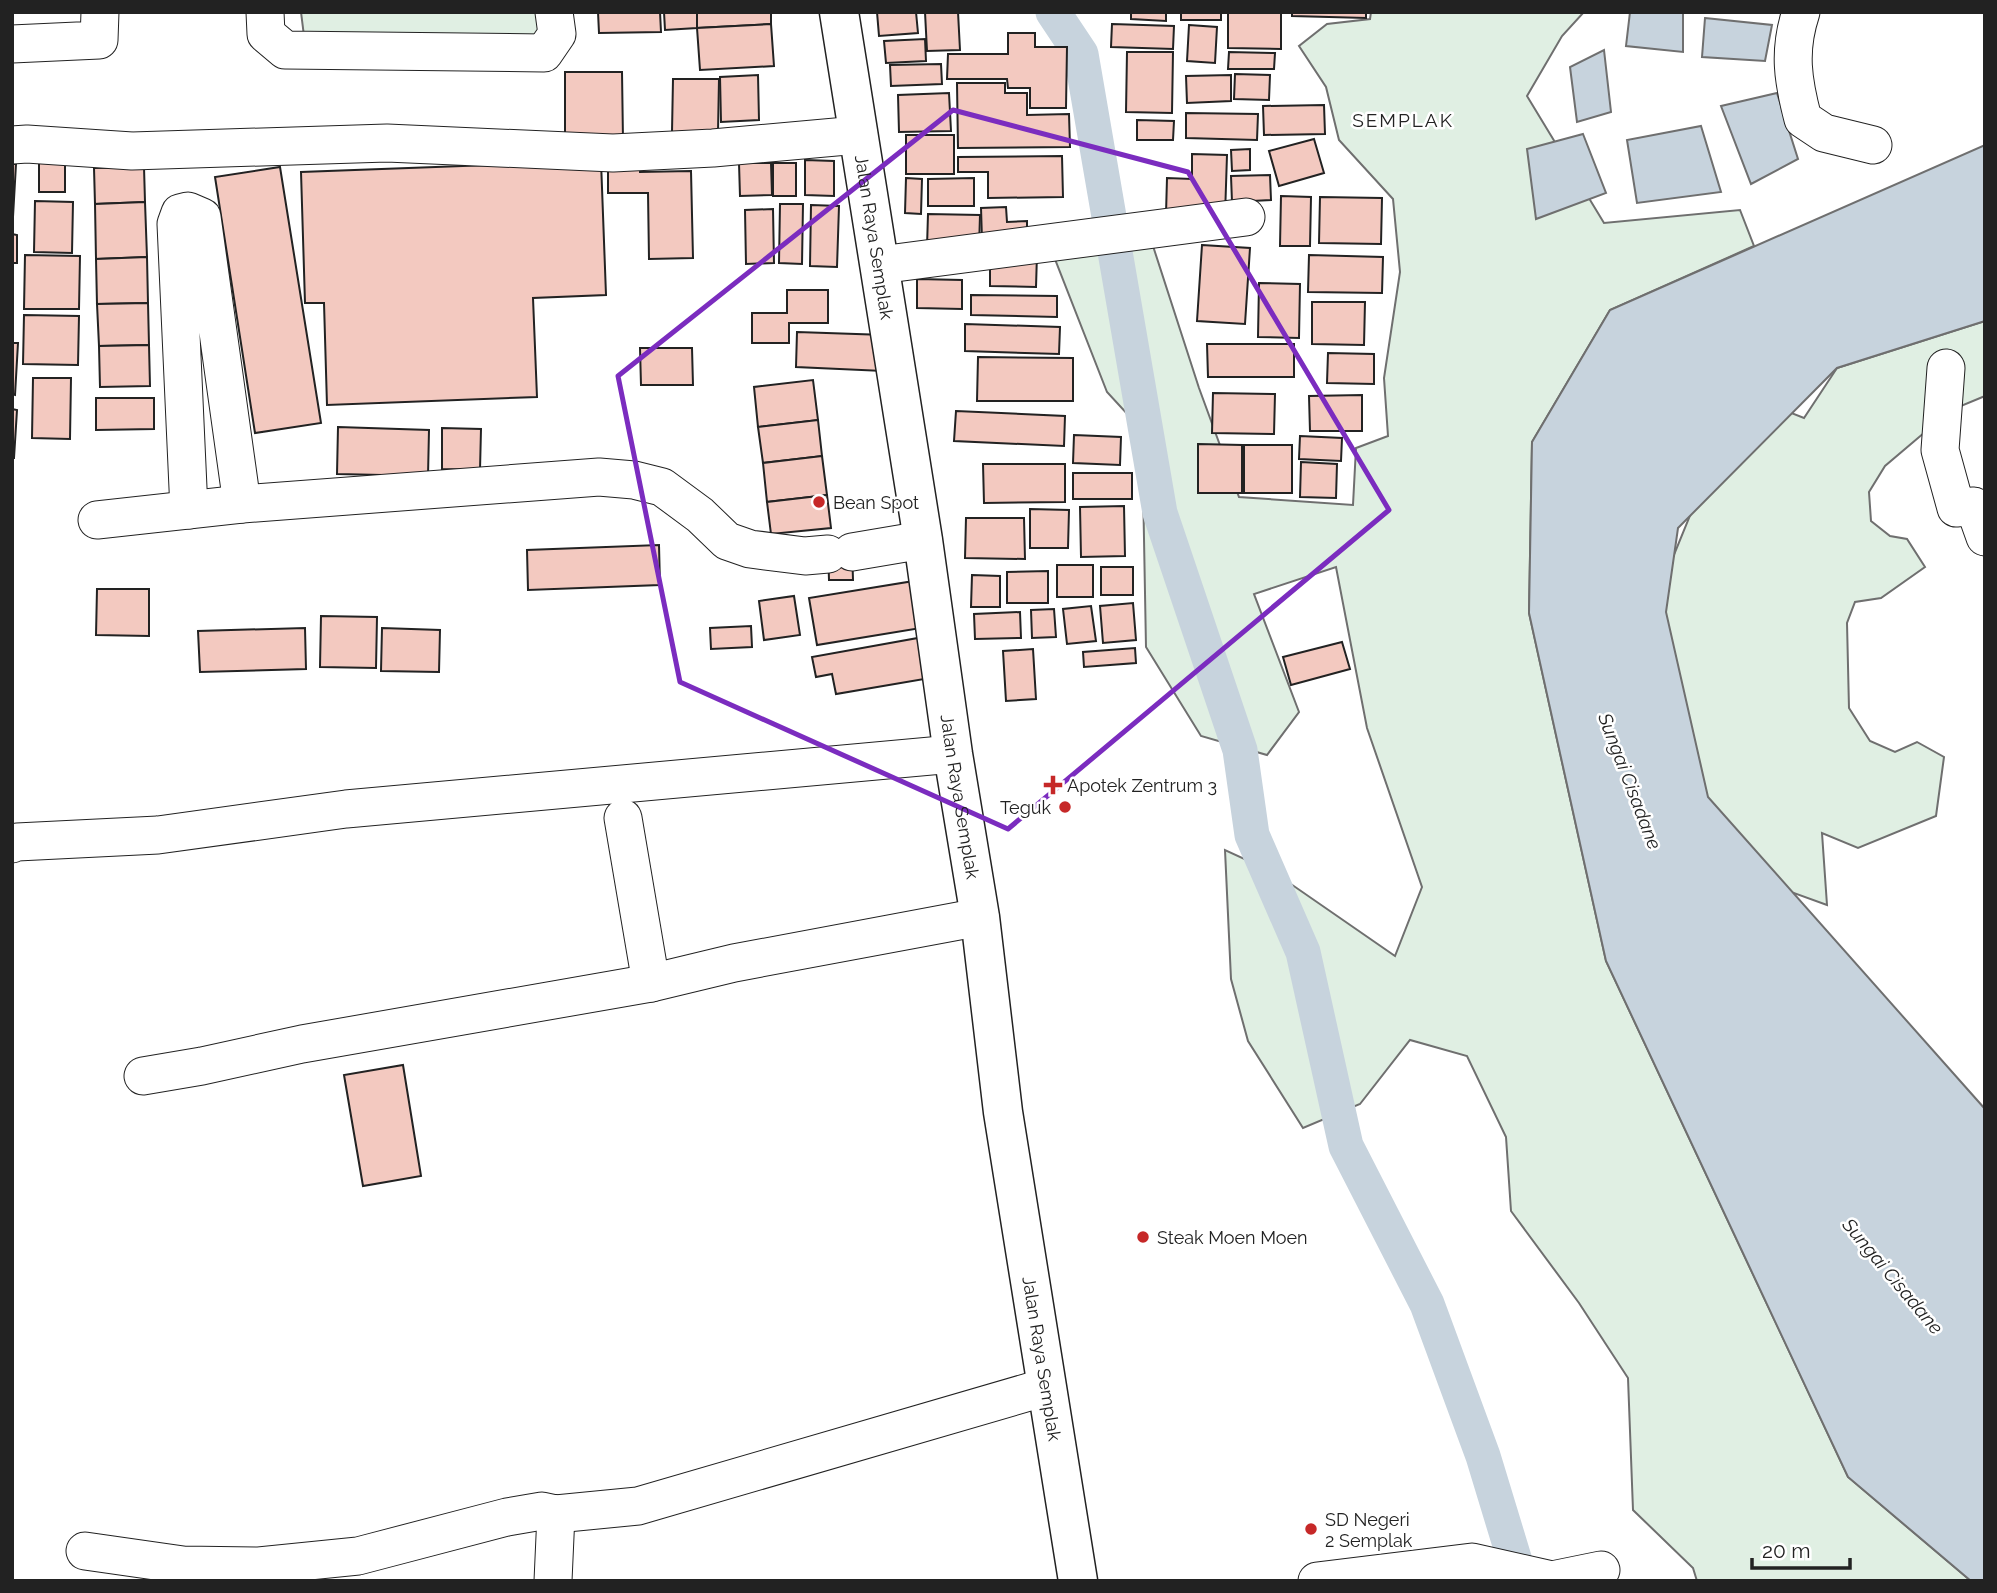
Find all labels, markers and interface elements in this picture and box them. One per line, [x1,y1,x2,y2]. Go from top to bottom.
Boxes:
district label: SEMPLAK [1352,109,1454,131]
street label: Jalan Raya Semplak [851,153,898,322]
place label: Bean Spot [833,492,919,513]
marker: Bean Spot [811,494,827,510]
water label: Sungai Cisadane [1594,709,1666,852]
street label: Jalan Raya Semplak [937,713,984,881]
place label: Apotek Zentrum 3 [1067,775,1217,796]
marker: Apotek Zentrum 3 [1045,777,1061,793]
place label: Teguk [1000,797,1051,818]
marker: Teguk [1057,799,1073,815]
water label: Sungai Cisadane [1838,1213,1948,1338]
place label: Steak Moen Moen [1157,1227,1308,1248]
marker: Steak Moen Moen [1135,1229,1151,1245]
street label: Jalan Raya Semplak [1019,1275,1066,1443]
place label: SD Negeri 2 Semplak [1325,1509,1413,1551]
marker: SD Negeri 2 Semplak [1303,1521,1319,1537]
scale bar [1752,1526,1850,1570]
text: 20 m [1762,1538,1810,1563]

